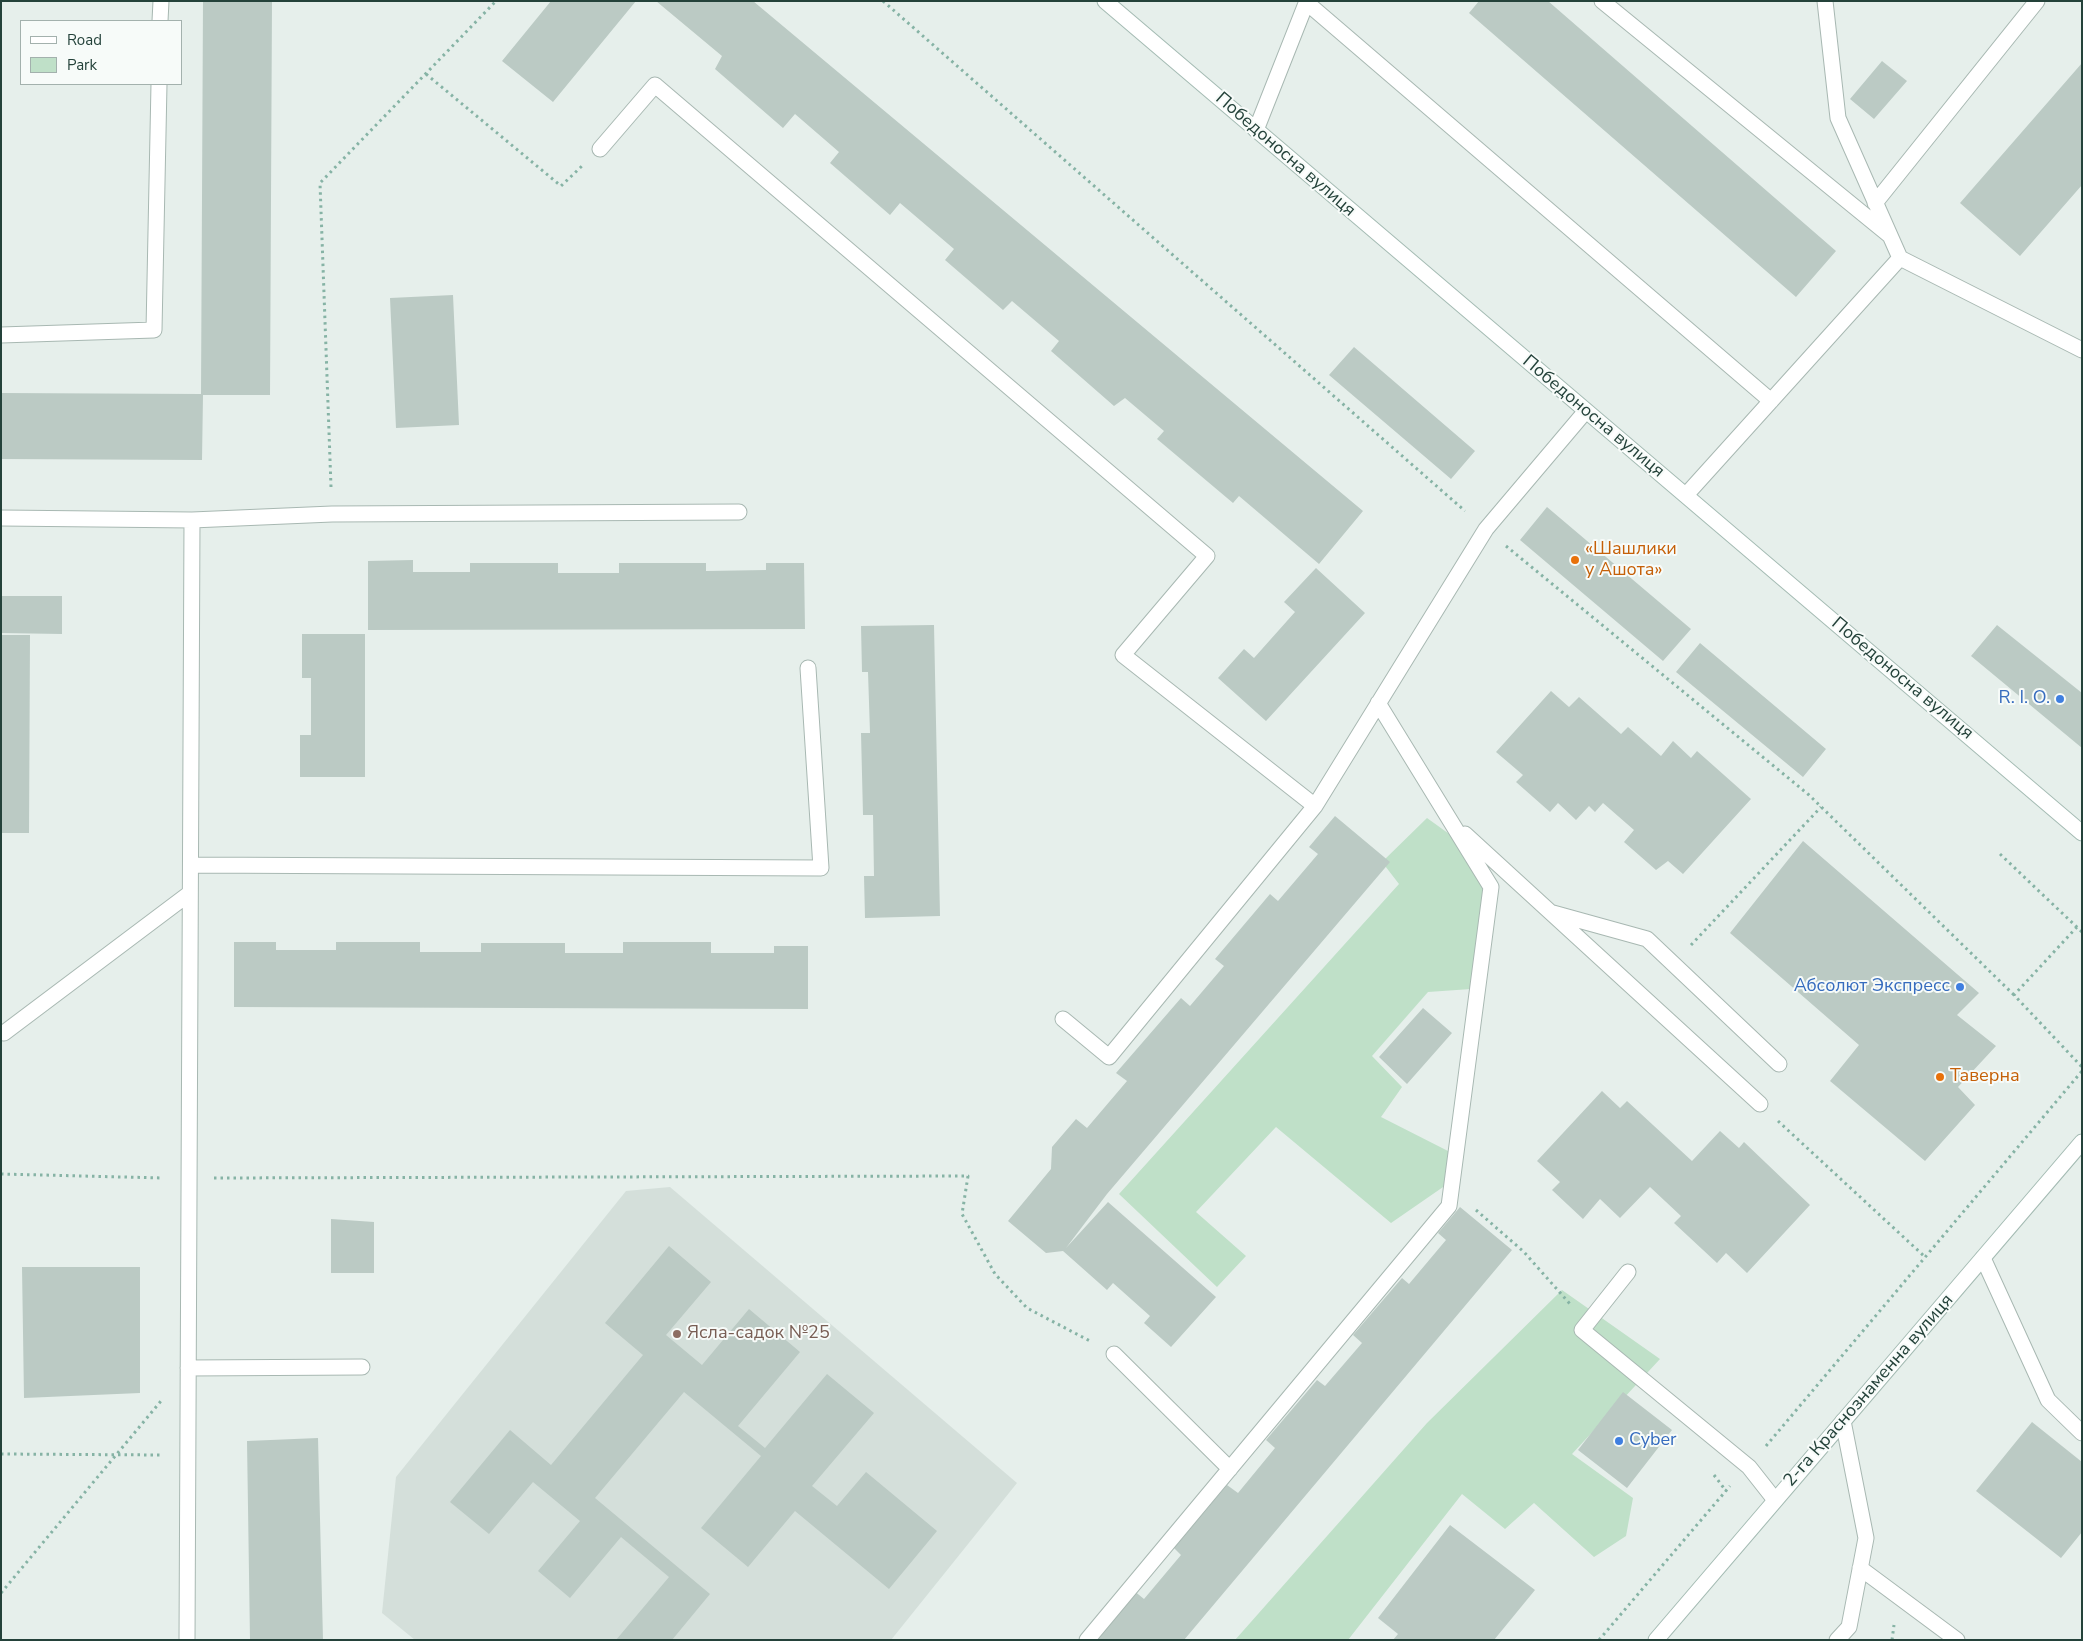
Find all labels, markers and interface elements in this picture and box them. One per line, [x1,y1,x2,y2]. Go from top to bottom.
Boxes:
legend [20,20,182,85]
text: Road [67,30,102,50]
text: Park [67,55,97,75]
street label: Победоносна вулиця [1210,88,1360,222]
street label: Победоносна вулиця [1518,351,1668,483]
place label: «Шашлики у Ашота» [1585,539,1677,582]
marker: «Шашлики у Ашота» [1569,554,1581,566]
street label: Победоносна вулиця [1827,613,1977,745]
place label: R. I. O. [1999,688,2050,710]
marker: R. I. O. [2054,693,2066,705]
place label: Абсолют Экспресс [1794,976,1950,998]
marker: Абсолют Экспресс [1954,981,1966,993]
place label: Таверна [1950,1066,2020,1088]
marker: Таверна [1934,1071,1946,1083]
street label: 2-га Краснознаменна вулиця [1779,1290,1959,1492]
place label: Ясла-садок №25 [687,1323,830,1345]
marker: Ясла-садок №25 [671,1328,683,1340]
place label: Cyber [1629,1430,1676,1452]
marker: Cyber [1613,1435,1625,1447]

